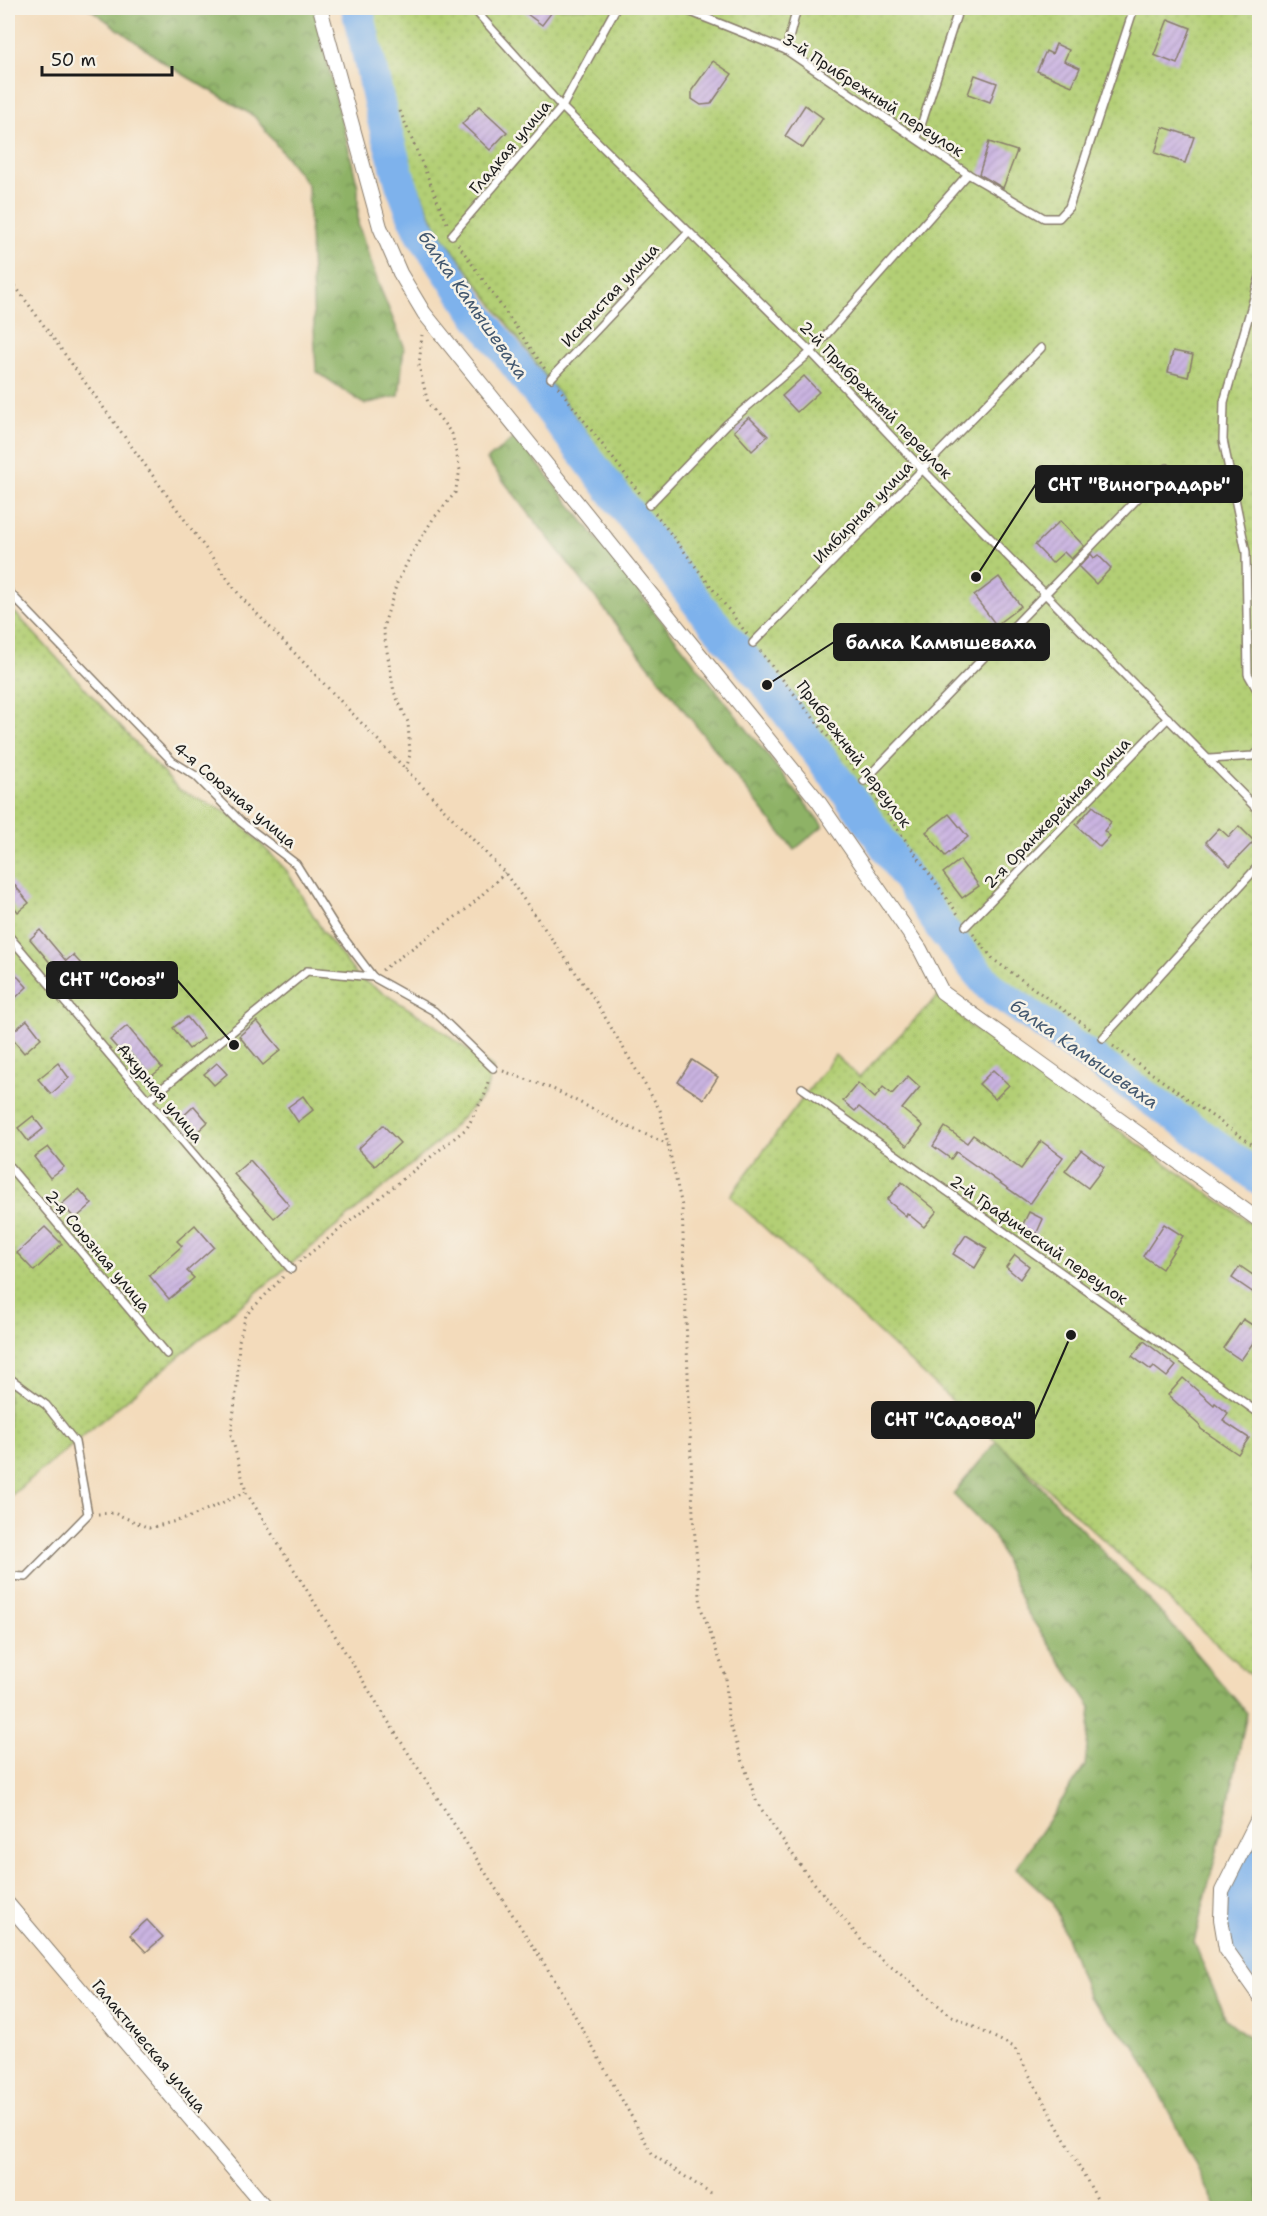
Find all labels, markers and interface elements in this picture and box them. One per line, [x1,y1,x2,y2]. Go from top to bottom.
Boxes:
street label: 3-й Прибрежный переулок [778,28,968,162]
scale bar [42,39,172,77]
text: 50 m [51,48,96,72]
street label: Гладкая улица [465,96,555,198]
water label: балка Камышеваха [413,226,533,384]
street label: Искристая улица [557,239,664,351]
street label: 2-й Прибрежный переулок [795,317,957,484]
street label: Имбирная улица [809,456,917,568]
callout: СНТ "Виноградарь" [1036,466,1242,502]
text: СНТ "Виноградарь" [1048,473,1230,497]
callout: балка Камышеваха [834,624,1049,660]
text: балка Камышеваха [846,631,1037,655]
street label: Прибрежный переулок [792,676,917,832]
street label: 2-я Оранжерейная улица [979,733,1135,893]
street label: 4-я Союзная улица [169,737,301,853]
callout: СНТ "Союз" [47,962,177,998]
text: СНТ "Союз" [59,968,165,992]
water label: балка Камышеваха [1005,994,1163,1114]
street label: Ажурная улица [112,1039,208,1147]
street label: 2-й Графический переулок [946,1170,1132,1310]
street label: 2-я Союзная улица [41,1186,155,1316]
callout: СНТ "Садовод" [872,1402,1034,1438]
text: СНТ "Садовод" [884,1408,1022,1432]
street label: Галактическая улица [87,1975,211,2117]

